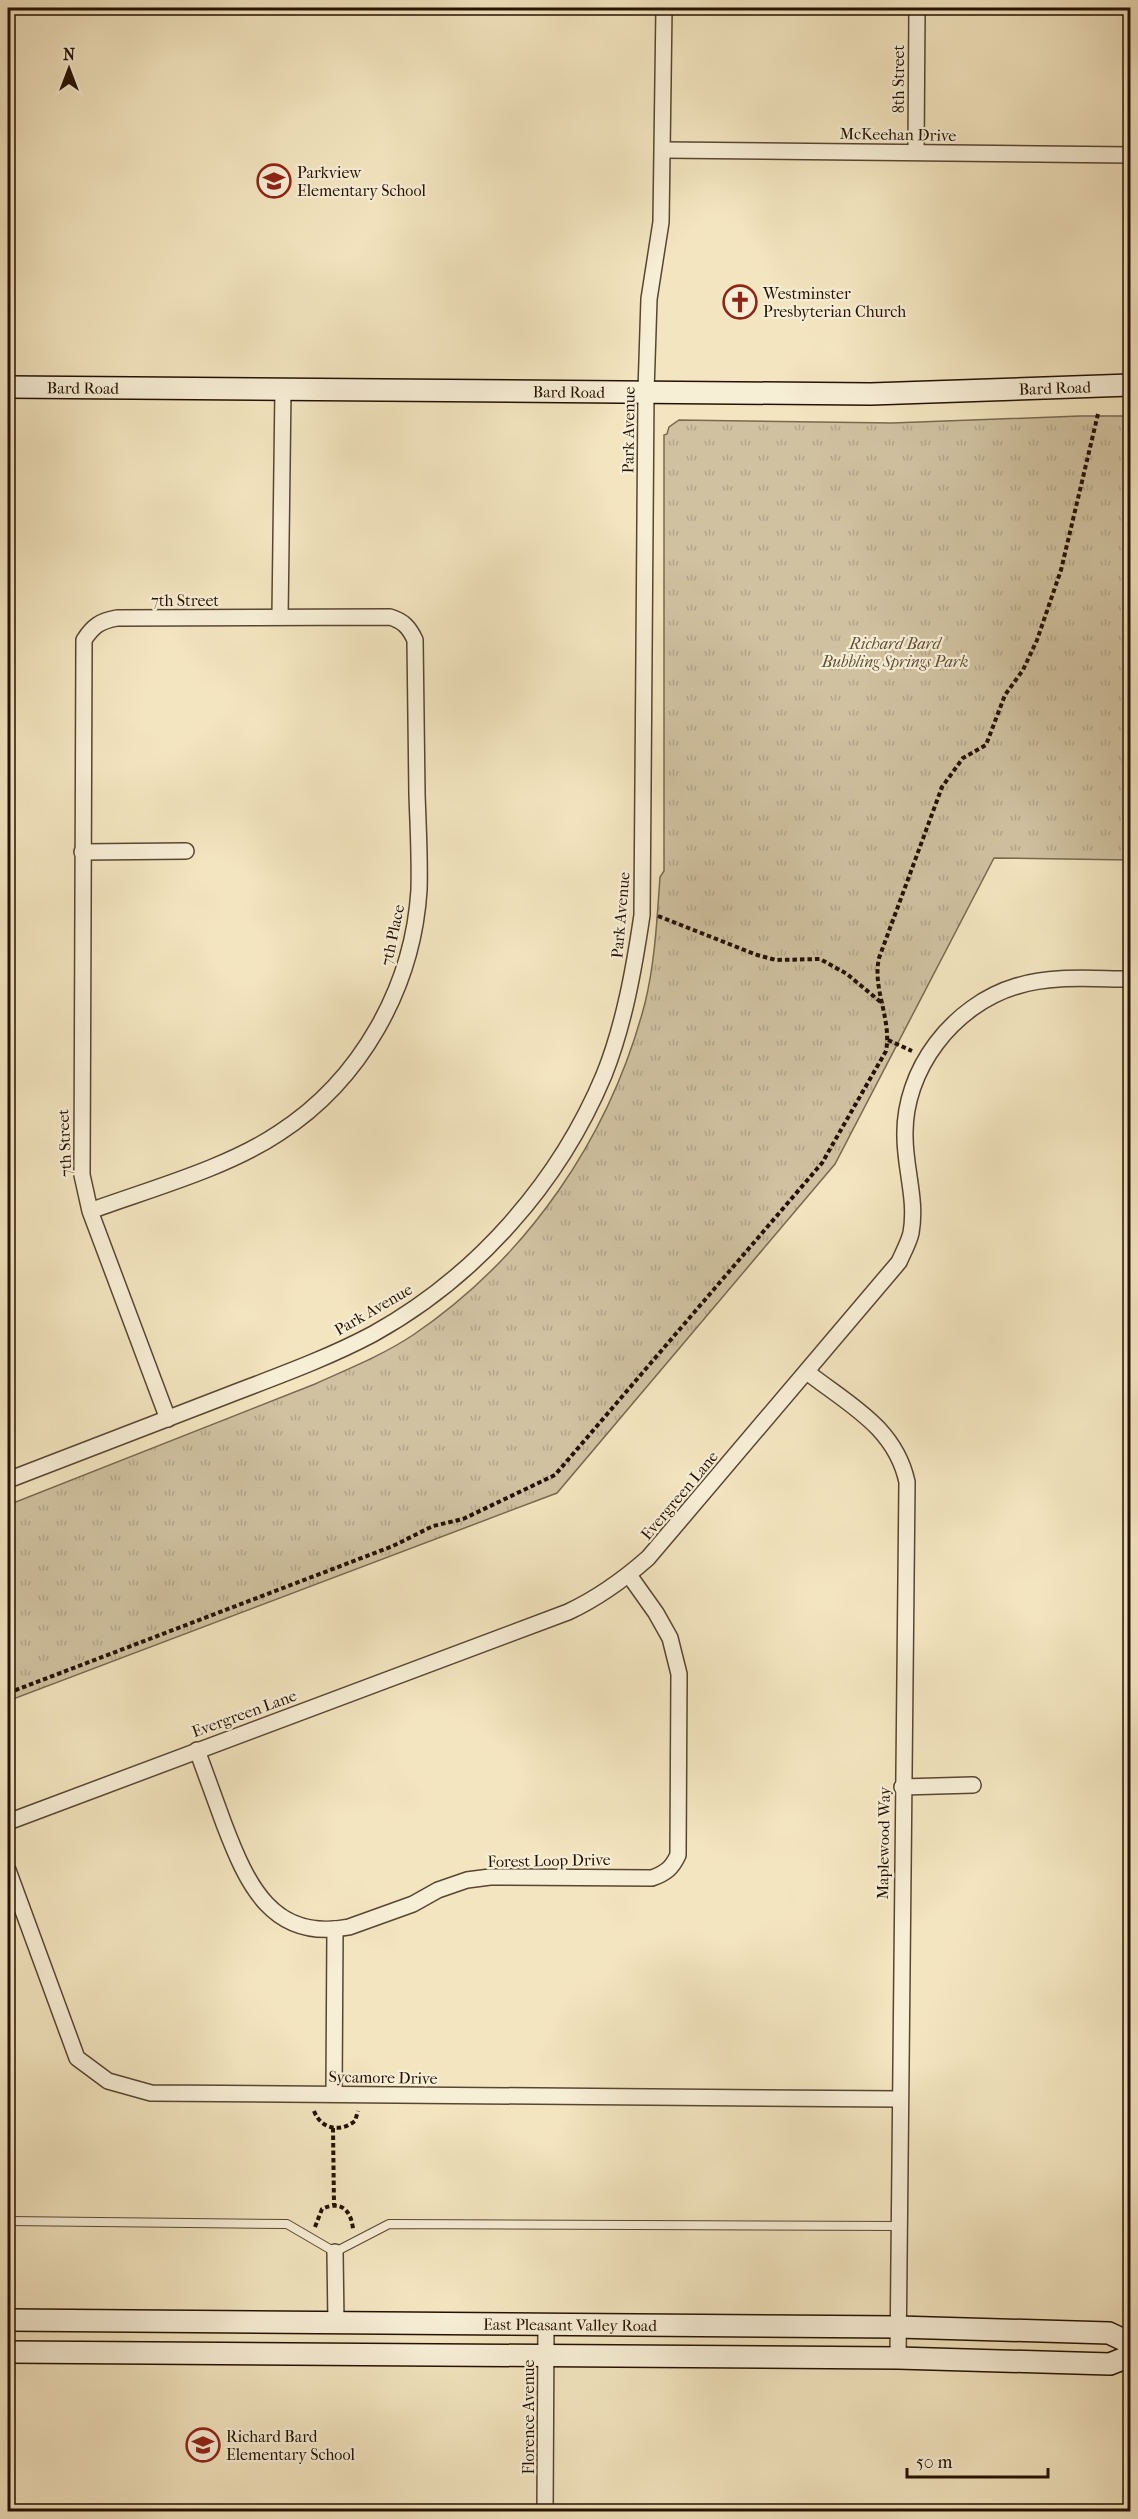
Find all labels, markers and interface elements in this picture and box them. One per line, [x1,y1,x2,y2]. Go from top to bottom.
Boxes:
north arrow [39,39,99,99]
text: N [63,45,76,64]
street label: 8th Street [889,45,908,113]
street label: McKeehan Drive [839,124,957,145]
school or university icon: Parkview Elementary School [256,163,292,199]
place label: Parkview Elementary School [297,163,426,200]
church icon: Westminster Presbyterian Church [722,284,758,320]
place label: Westminster Presbyterian Church [762,284,906,321]
street label: Bard Road [1018,377,1092,399]
street label: Bard Road [47,378,119,398]
street label: Bard Road [533,382,605,402]
street label: Park Avenue [618,386,639,474]
street label: 7th Street [151,591,219,610]
park label: Richard Bard Bubbling Springs Park [821,634,968,671]
street label: Park Avenue [607,871,634,959]
street label: 7th Place [377,903,408,968]
street label: 7th Street [53,1108,76,1177]
street label: Park Avenue [331,1279,416,1339]
street label: Evergreen Lane [637,1447,722,1544]
street label: Evergreen Lane [189,1686,299,1741]
street label: Maplewood Way [873,1786,894,1900]
street label: Forest Loop Drive [487,1850,611,1871]
street label: Sycamore Drive [328,2067,438,2088]
street label: East Pleasant Valley Road [483,2315,657,2335]
street label: Florence Avenue [519,2359,538,2474]
school or university icon: Richard Bard Elementary School [185,2427,221,2463]
place label: Richard Bard Elementary School [226,2427,355,2464]
scale bar [907,2441,1048,2479]
text: 50 m [916,2452,953,2473]

